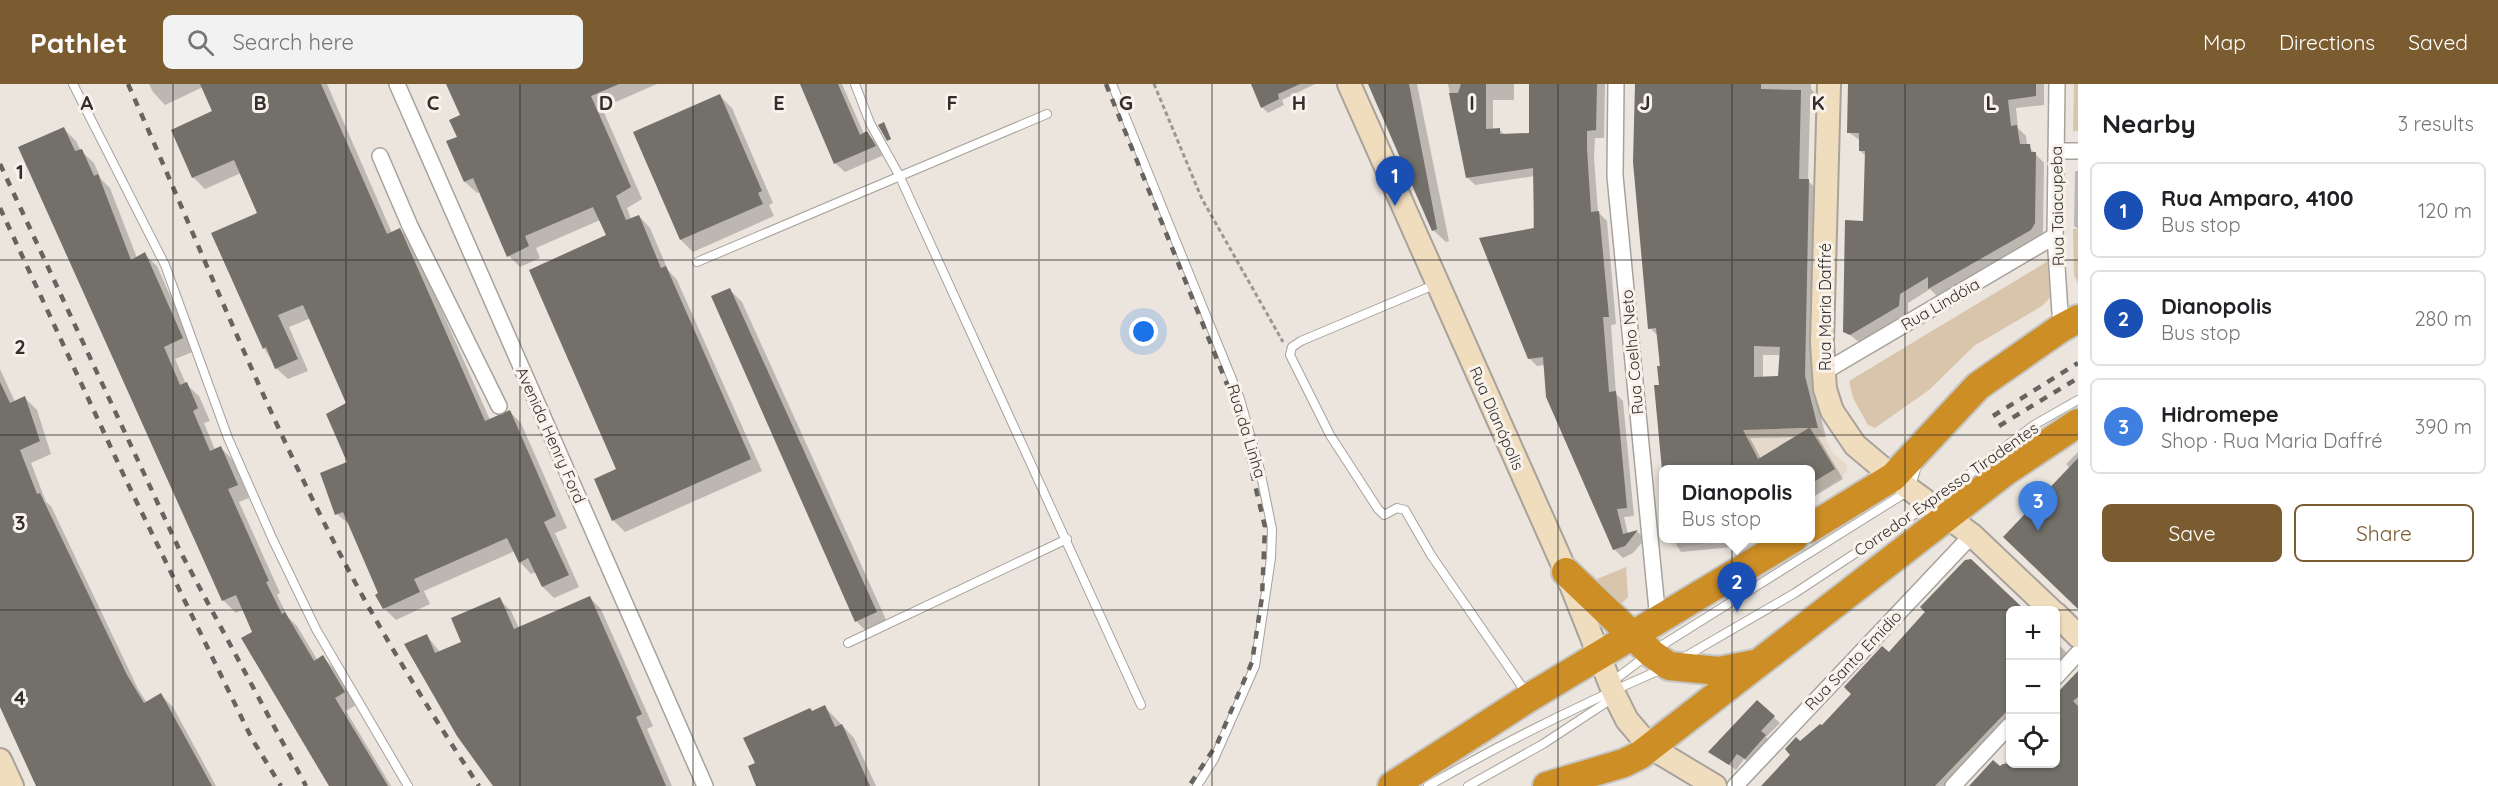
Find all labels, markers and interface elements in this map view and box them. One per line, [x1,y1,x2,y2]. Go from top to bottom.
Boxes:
search box [163,15,583,69]
text: Pathlet [30,25,127,60]
icon: search [184,26,217,59]
text: Search here [232,28,354,56]
text: Map [2203,29,2246,55]
text: Directions [2279,29,2375,55]
text: Saved [2408,29,2468,55]
text: A [81,90,94,115]
text: B [253,90,267,115]
text: C [427,90,440,115]
text: D [599,90,613,115]
text: E [773,90,785,115]
text: F [946,90,958,115]
text: G [1119,90,1133,115]
text: H [1292,90,1306,115]
text: I [1469,90,1475,115]
text: J [1639,90,1651,115]
text: K [1811,90,1825,115]
text: L [1985,90,1997,115]
text: Nearby [2102,107,2196,140]
text: 3 results [2398,111,2474,136]
street label: Rua Taiacupeba [2046,146,2068,266]
pin: 1 [1376,156,1414,206]
text: 1 [16,159,24,184]
text: Rua Amparo, 4100 [2161,184,2354,212]
text: 1 [2120,198,2127,223]
text: 120 m [2418,198,2472,223]
text: Bus stop [2161,212,2241,237]
street label: Rua Maria Daffré [1815,243,1835,371]
street label: Rua Lindóia [1897,273,1983,335]
street label: Rua Coelho Neto [1617,289,1647,415]
text: Dianopolis [2161,292,2272,320]
text: 2 [2118,306,2129,331]
text: 280 m [2415,306,2472,331]
your location [1129,317,1158,346]
text: Bus stop [2161,320,2241,345]
text: 2 [14,334,26,359]
street label: Rua Dianópolis [1465,363,1529,473]
street label: Avenida Henry Ford [512,364,590,506]
street label: Rua da Linha [1223,381,1271,481]
text: Hidromepe [2161,400,2279,428]
text: 3 [2118,414,2129,439]
text: 390 m [2415,414,2472,439]
street label: Corredor Expresso Tiradentes [1850,418,2042,560]
text: Shop · Rua Maria Daffré [2161,428,2382,453]
popup [1659,465,1815,543]
text: Dianopolis [1682,478,1792,506]
pin: 3 [2018,482,2058,531]
button: Save [2102,504,2282,562]
button: Share [2294,504,2474,562]
text: Bus stop [1682,506,1761,531]
text: 3 [15,510,25,535]
pin: 2 [1718,562,1756,612]
street label: Rua Santo Emidio [1800,606,1906,714]
map controls [2006,606,2060,768]
button: + [2006,606,2060,660]
button: − [2006,660,2060,714]
text: 4 [14,685,26,710]
button: locate [2006,714,2060,768]

